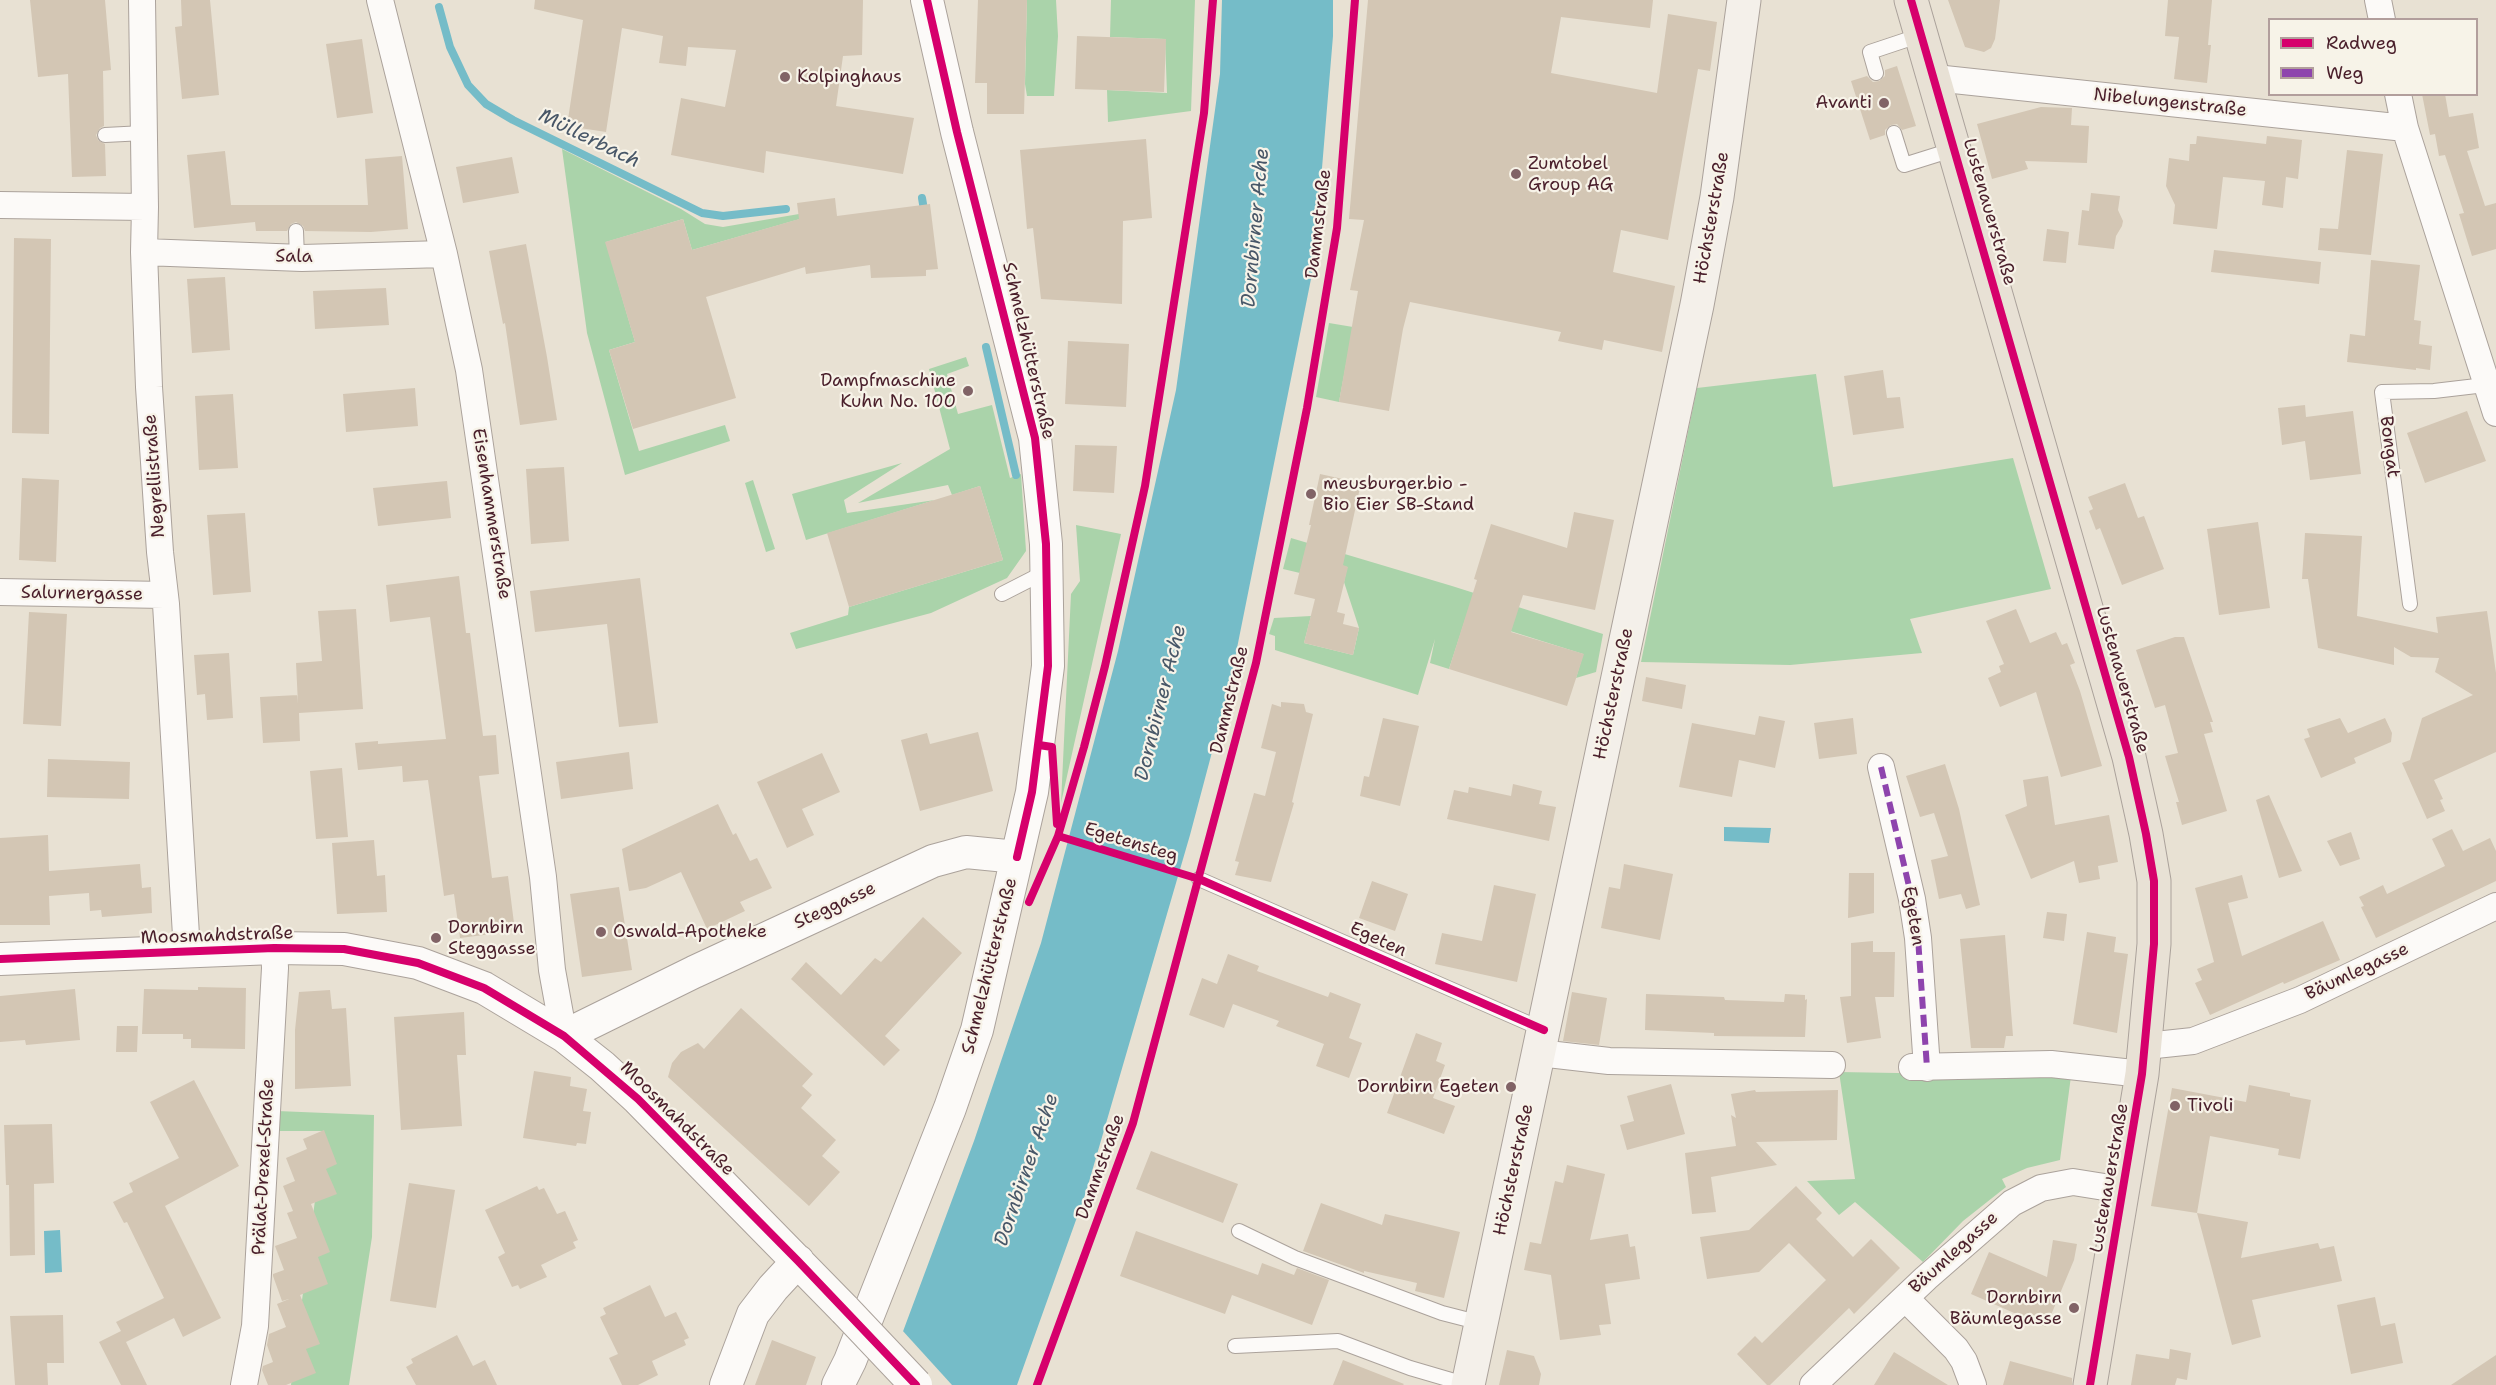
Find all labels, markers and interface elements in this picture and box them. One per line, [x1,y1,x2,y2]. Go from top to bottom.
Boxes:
legend [2268,18,2478,96]
text: Radweg [2326,31,2397,55]
text: Weg [2326,61,2364,85]
place label: Kolpinghaus [797,66,902,88]
marker: Kolpinghaus [778,70,792,84]
street label: Nibelungenstraße [2092,84,2248,122]
place label: Avanti [1815,92,1872,114]
marker: Avanti [1877,96,1891,110]
water label: Müllerbach [534,104,644,174]
street label: Lustenauerstraße [1958,136,2020,288]
water label: Dornbirner Ache [1237,147,1275,309]
street label: Höchsterstraße [1690,150,1734,286]
place label: Zumtobel Group AG [1528,153,1613,195]
marker: Zumtobel Group AG [1509,167,1523,181]
street label: Dammstraße [1302,168,1336,280]
street label: Sala [275,246,313,268]
street label: Schmelzhütterstraße [997,260,1059,442]
place label: Dampfmaschine Kuhn No. 100 [821,370,956,412]
marker: Dampfmaschine Kuhn No. 100 [961,384,975,398]
street label: Negrellistraße [140,413,170,539]
street label: Bongat [2374,415,2404,479]
street label: Eisenhammerstraße [467,427,515,601]
place label: meusburger.bio - Bio Eier SB-Stand [1323,473,1474,516]
marker: meusburger.bio - Bio Eier SB-Stand [1304,487,1318,501]
street label: Salurnergasse [21,582,143,606]
street label: Lustenauerstraße [2091,604,2153,756]
water label: Dornbirner Ache [1130,623,1192,783]
street label: Höchsterstraße [1589,626,1639,762]
street label: Dammstraße [1206,644,1254,756]
street label: Egetensteg [1082,819,1180,867]
street label: Schmelzhütterstraße [958,876,1022,1056]
street label: Steggasse [791,878,879,934]
street label: Egeten [1898,885,1928,947]
place label: Dornbirn Steggasse [448,917,536,960]
street label: Egeten [1346,918,1410,962]
place label: Oswald-Apotheke [613,921,767,943]
street label: Moosmahdstraße [140,923,294,949]
marker: Oswald-Apotheke [594,925,608,939]
marker: Dornbirn Steggasse [429,931,443,945]
street label: Bäumlegasse [2302,939,2412,1005]
street label: Moosmahdstraße [615,1057,739,1181]
place label: Dornbirn Egeten [1358,1076,1499,1098]
street label: Prälat-Drexel-Straße [249,1078,279,1256]
marker: Dornbirn Egeten [1504,1080,1518,1094]
water label: Dornbirner Ache [990,1091,1064,1249]
place label: Tivoli [2187,1095,2233,1117]
marker: Tivoli [2168,1099,2182,1113]
street label: Lustenauerstraße [2086,1101,2134,1255]
street label: Höchsterstraße [1489,1102,1539,1238]
street label: Dammstraße [1072,1111,1130,1223]
street label: Bäumlegasse [1905,1207,2003,1299]
place label: Dornbirn Bäumlegasse [1950,1287,2062,1330]
marker: Dornbirn Bäumlegasse [2067,1301,2081,1315]

